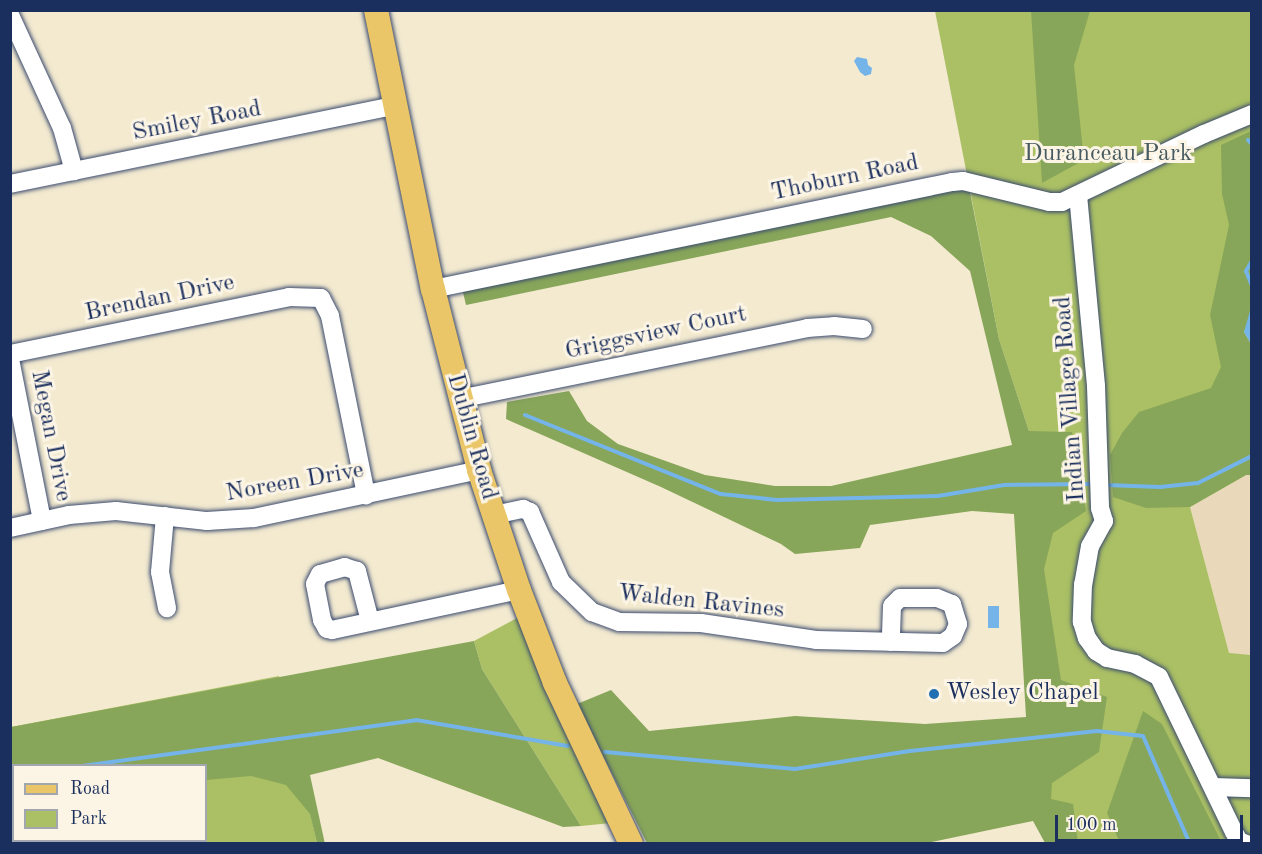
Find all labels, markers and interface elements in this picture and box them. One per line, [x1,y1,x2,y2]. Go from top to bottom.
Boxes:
street label: Smiley Road [130,95,264,149]
park label: Duranceau Park [1024,141,1192,169]
street label: Thoburn Road [769,149,921,209]
street label: Brendan Drive [83,269,237,329]
street label: Indian Village Road [1049,295,1093,503]
street label: Griggsview Court [563,301,749,367]
street label: Megan Drive [23,368,77,504]
street label: Dublin Road [439,371,503,503]
street label: Noreen Drive [224,457,366,509]
street label: Walden Ravines [616,580,786,626]
place label: Wesley Chapel [946,680,1099,708]
marker: Wesley Chapel [927,687,941,701]
legend [12,764,207,842]
text: Road [70,780,110,798]
scale bar [1058,803,1246,841]
text: Park [70,810,107,828]
text: 100 m [1066,816,1117,834]

